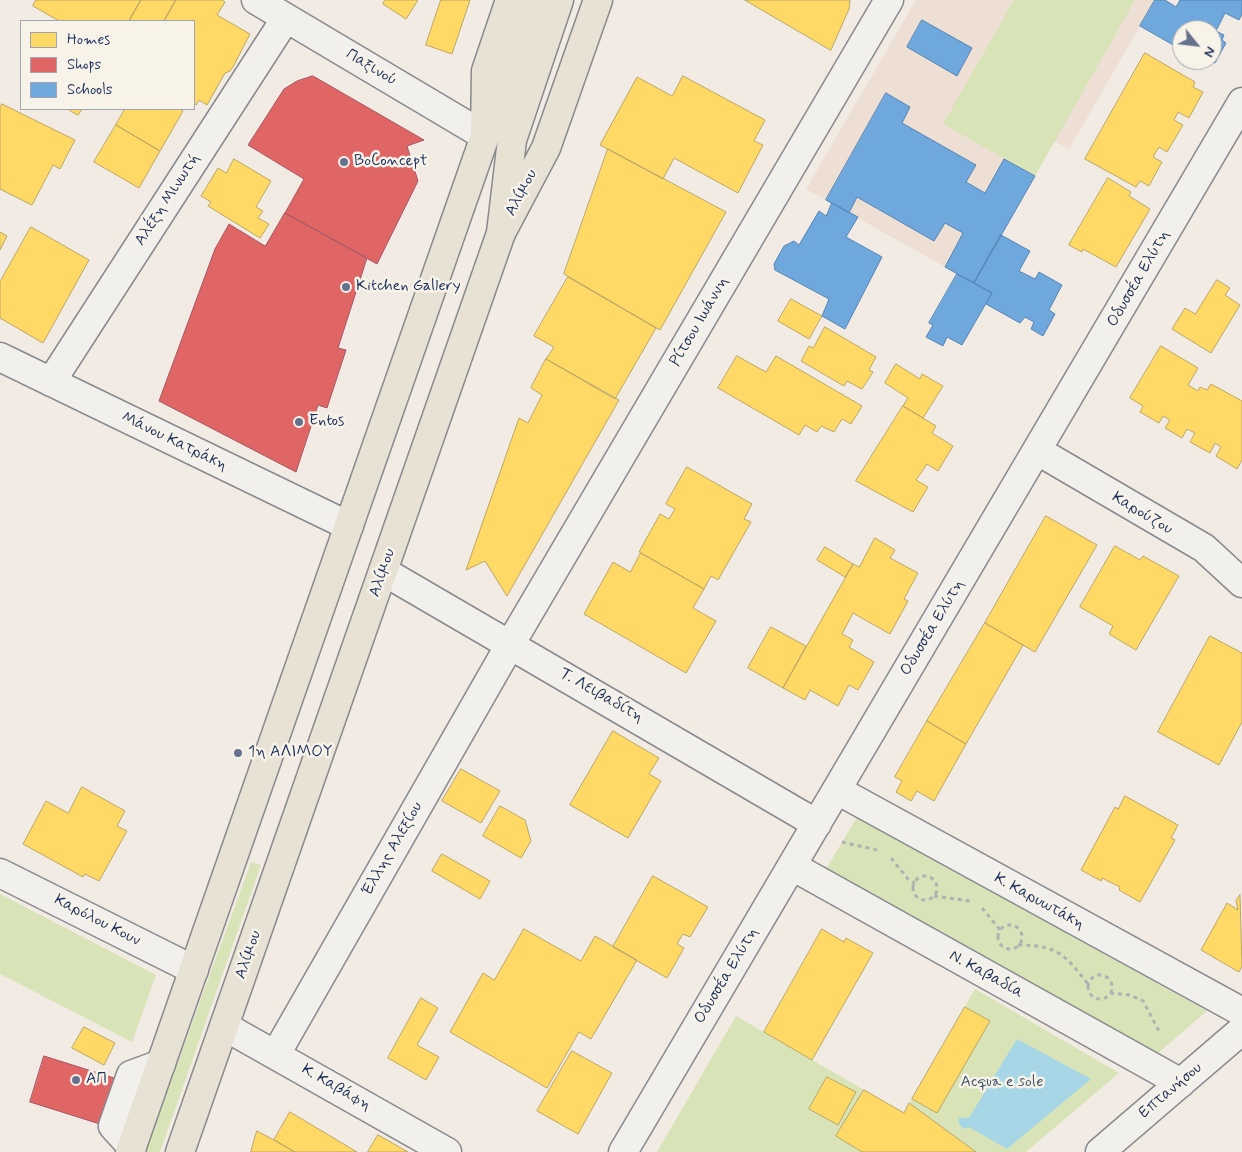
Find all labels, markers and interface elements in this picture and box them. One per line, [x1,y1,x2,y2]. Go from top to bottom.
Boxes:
legend [20,20,195,110]
north arrow [1172,20,1222,70]
text: Homes [67,30,110,50]
text: N [1199,43,1219,60]
street label: Παξινού [342,45,400,91]
text: Shops [67,55,101,75]
text: Schools [67,80,113,100]
street label: Αλέξη Μινωτή [131,150,205,250]
place label: BoConcept [354,152,427,172]
marker: BoConcept [338,156,350,168]
street label: Αλίμου [502,166,542,220]
street label: Οδυσσέα Ελύτη [1103,227,1175,331]
street label: Ρίτσου Ιωάννη [667,274,733,370]
place label: Kitchen Gallery [356,277,461,297]
marker: Kitchen Gallery [340,281,352,293]
street label: Μάνου Κατράκη [118,408,230,476]
place label: Entos [309,412,344,432]
marker: Entos [293,416,305,428]
street label: Καρούζου [1108,488,1176,540]
street label: Αλίμου [366,546,400,600]
street label: Οδυσσέα Ελύτη [897,576,969,680]
street label: Τ. Λειβαδίτη [556,664,646,728]
place label: 1η ΑΛΙΜΟΥ [248,743,333,763]
marker: 1η ΑΛΙΜΟΥ [232,747,244,759]
street label: Έλλης Αλεξίου [358,799,428,899]
street label: Κ. Καρυωτάκη [990,869,1088,935]
street label: Καρόλου Κουν [51,891,143,951]
street label: Οδυσσέα Ελύτη [691,924,763,1028]
street label: Αλίμου [232,928,266,982]
street label: Ν. Καβαδία [946,947,1026,1003]
street label: Επτανήσου [1135,1059,1207,1123]
street label: Κ. Καβάφη [298,1060,374,1116]
place label: ΑΠ [86,1070,107,1090]
park label: Acqua e sole [961,1073,1043,1093]
marker: ΑΠ [70,1074,82,1086]

